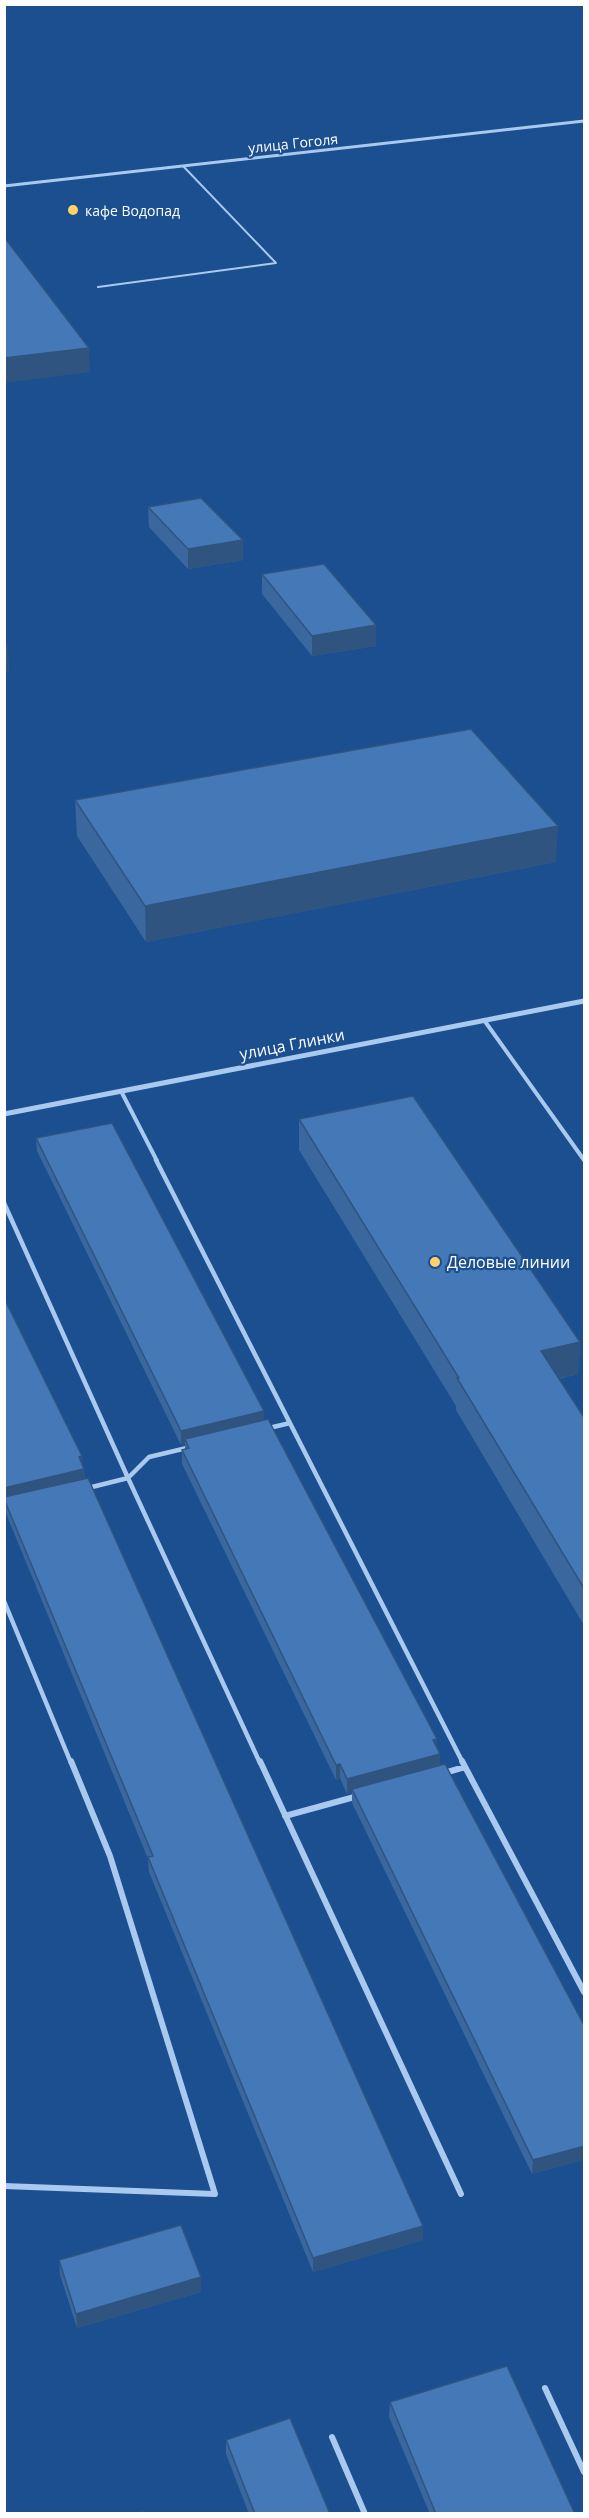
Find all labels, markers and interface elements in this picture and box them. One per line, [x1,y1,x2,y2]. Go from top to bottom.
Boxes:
street label: улица Гоголя [247,129,339,157]
place label: кафе Водопад [85,201,180,220]
marker: кафе Водопад [66,203,80,217]
street label: улица Глинки [238,1023,346,1065]
place label: Деловые линии [447,1251,570,1273]
marker: Деловые линии [428,1255,442,1269]

